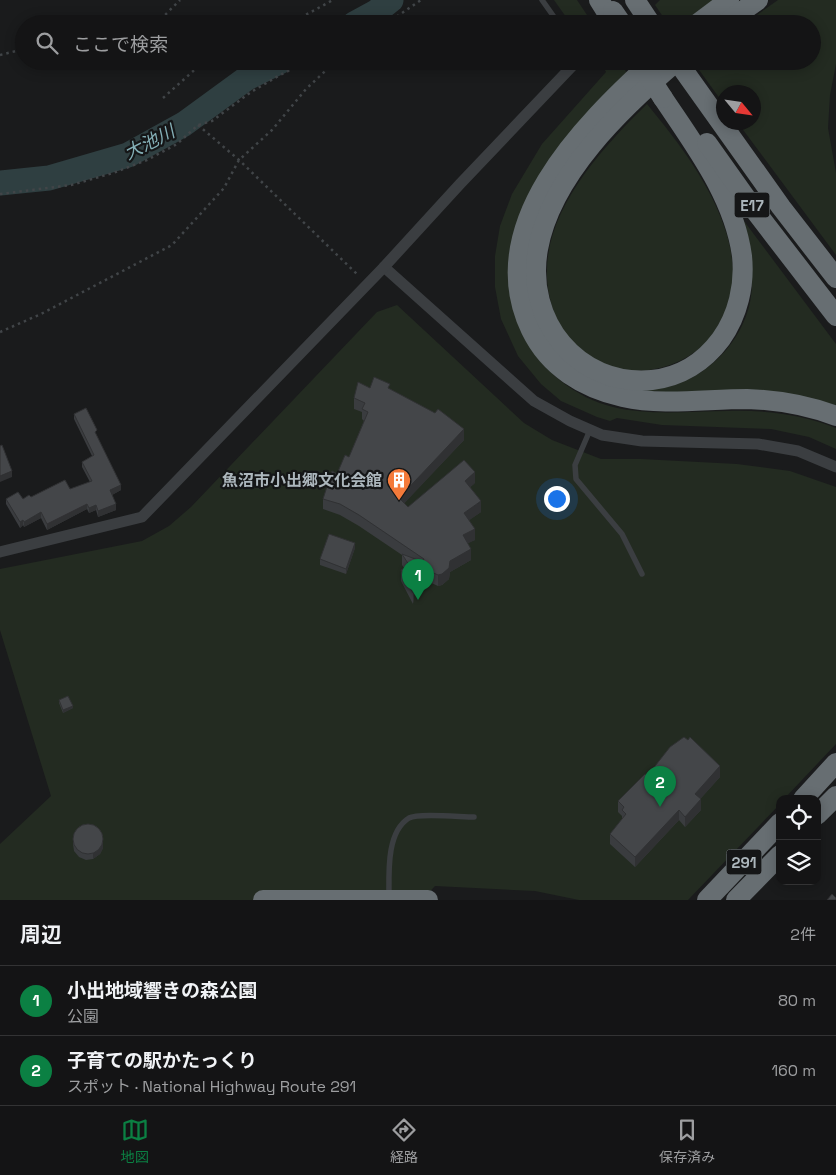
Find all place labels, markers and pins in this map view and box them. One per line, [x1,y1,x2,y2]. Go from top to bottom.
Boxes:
building icon: 魚沼市小出郷文化会館 [386,467,412,501]
place label: 魚沼市小出郷文化会館 [222,470,382,491]
pin: 1 [402,559,434,600]
pin: 2 [644,766,676,807]

